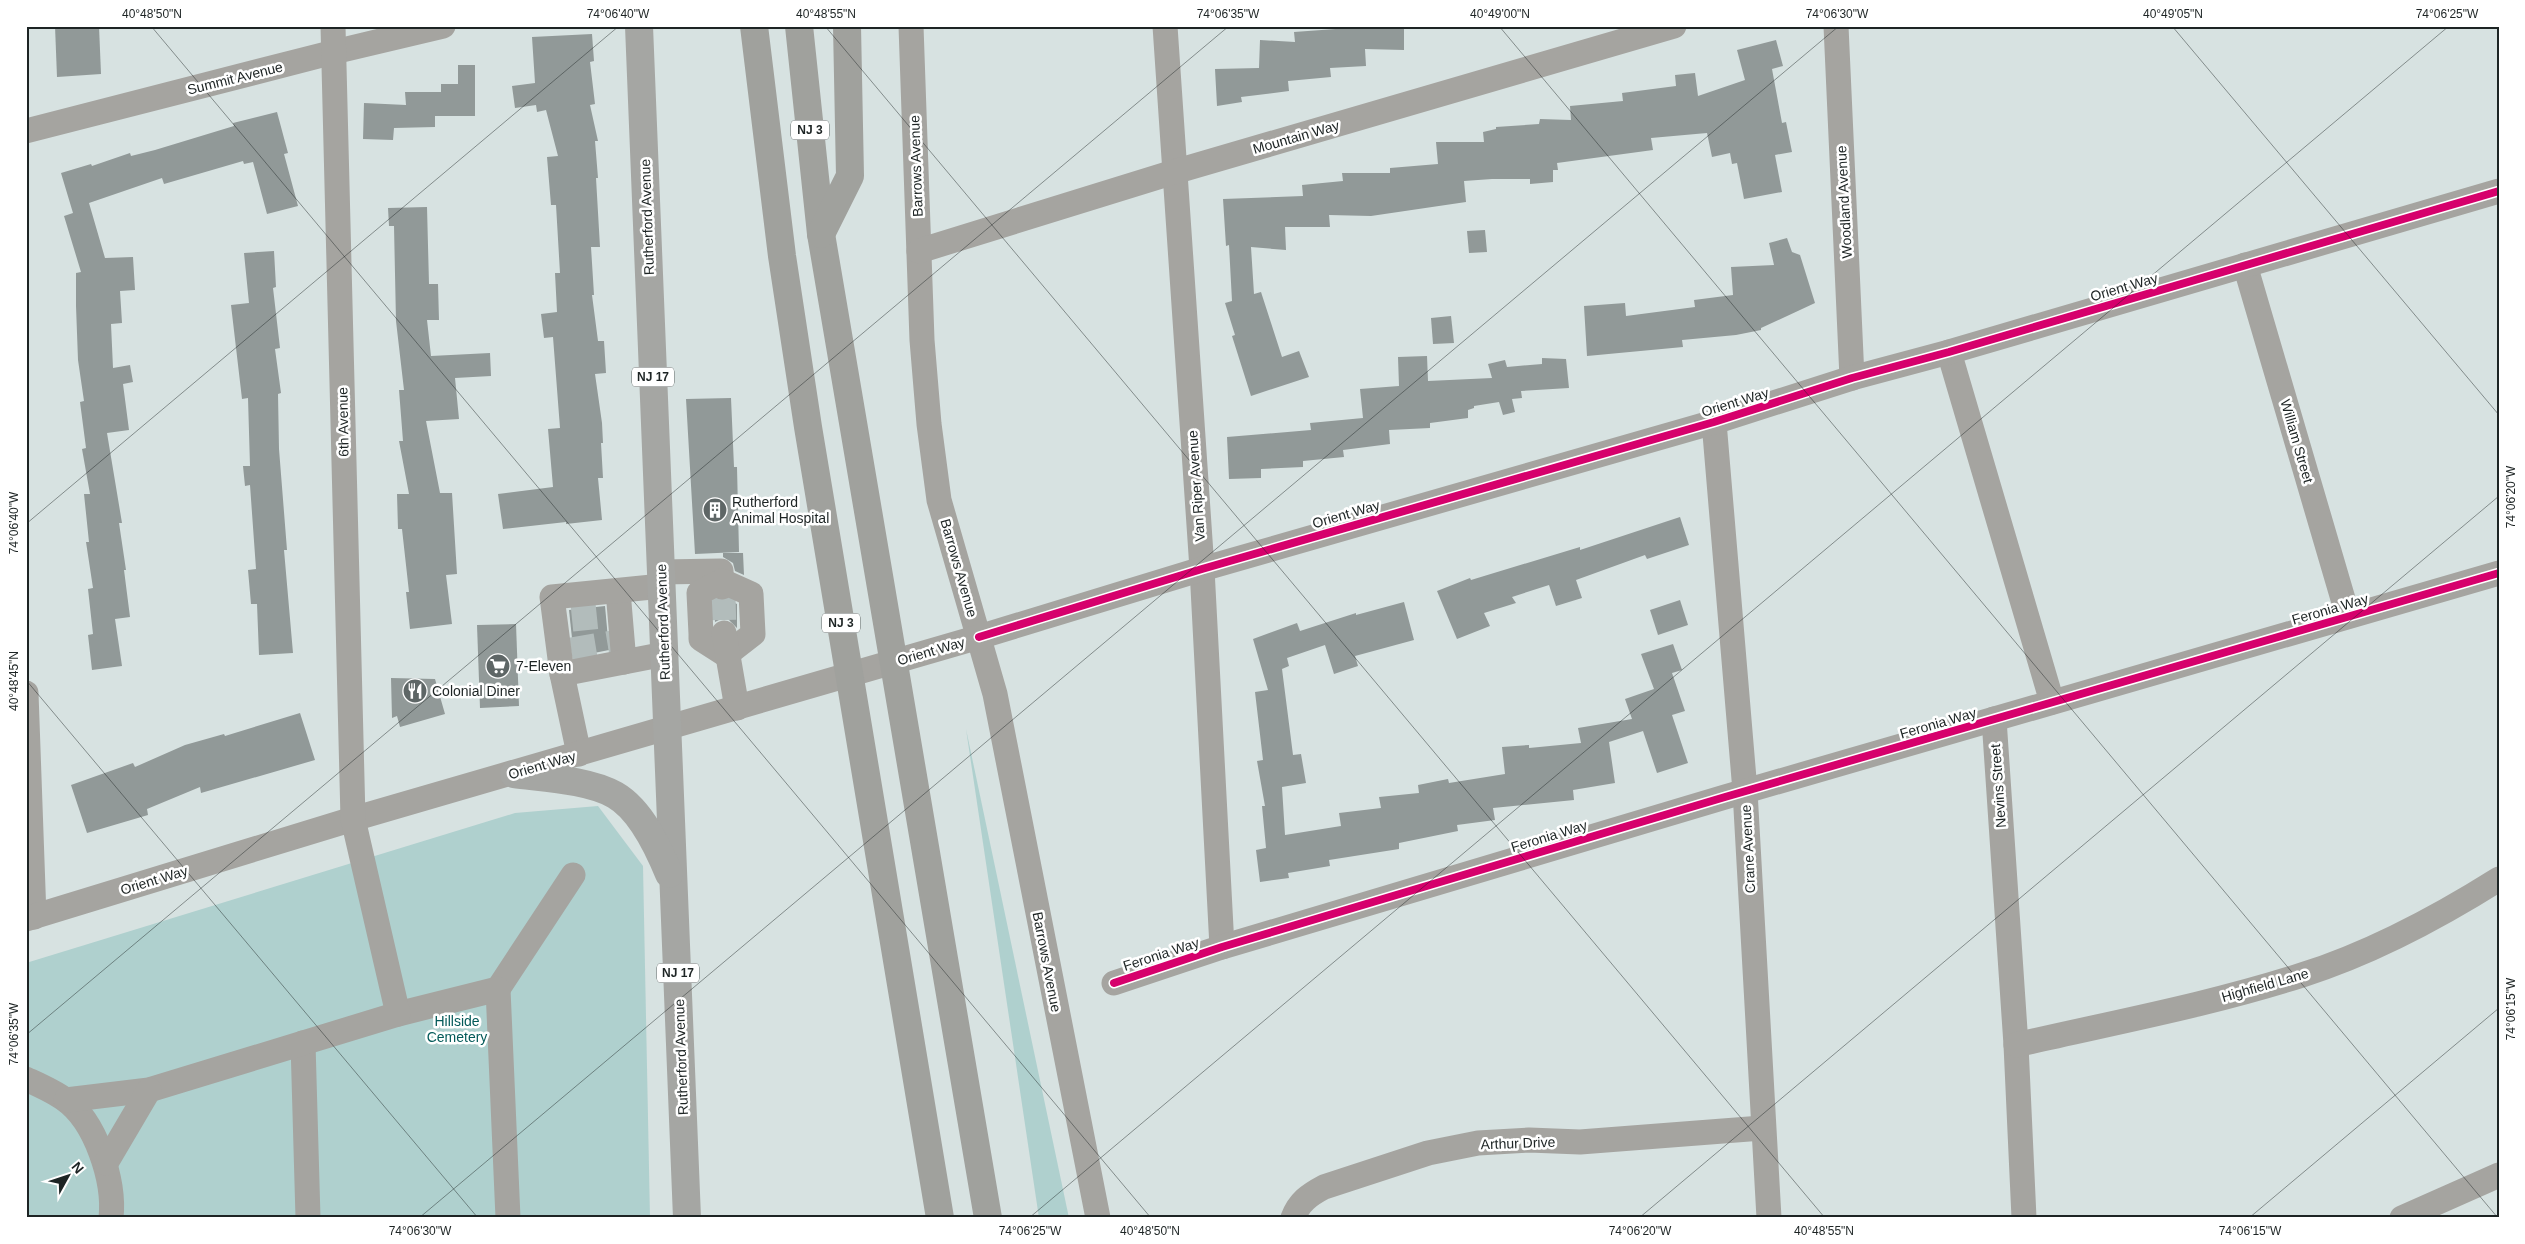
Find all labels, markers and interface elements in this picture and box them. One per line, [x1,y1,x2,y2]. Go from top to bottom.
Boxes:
text: 40°48'50"N [122,7,182,21]
text: 74°06'40"W [587,7,650,21]
text: 40°48'55"N [796,7,856,21]
text: 74°06'35"W [1197,7,1260,21]
text: 40°49'00"N [1470,7,1530,21]
text: 74°06'30"W [1806,7,1869,21]
text: 40°49'05"N [2143,7,2203,21]
text: 74°06'25"W [2416,7,2479,21]
street label: Summit Avenue [186,58,285,98]
street label: Barrows Avenue [906,115,926,217]
street label: Mountain Way [1251,117,1341,157]
road number: NJ 3 [791,120,829,140]
street label: Woodland Avenue [1833,145,1855,259]
street label: Rutherford Avenue [637,158,657,275]
street label: Orient Way [2088,270,2160,304]
road number: NJ 17 [632,368,674,387]
street label: Orient Way [1699,384,1771,420]
street label: 6th Avenue [334,387,352,457]
street label: William Street [2277,397,2317,485]
street label: Van Riper Avenue [1184,430,1208,542]
text: 74°06'20"W [2504,465,2518,528]
text: 74°06'40"W [7,491,21,554]
place label: Rutherford Animal Hospital [732,494,829,526]
building icon: Rutherford Animal Hospital [702,497,728,523]
street label: Orient Way [1310,497,1382,531]
street label: Barrows Avenue [937,517,981,619]
street label: Rutherford Avenue [653,563,673,680]
street label: Feronia Way [2290,590,2370,628]
road number: NJ 3 [822,614,860,632]
street label: Orient Way [895,634,967,668]
text: 40°48'45"N [7,651,21,711]
supermarket icon: 7-Eleven [485,653,511,679]
place label: 7-Eleven [516,658,571,674]
restaurant icon: Colonial Diner [402,678,428,704]
place label: Colonial Diner [432,683,520,699]
street label: Feronia Way [1898,704,1978,742]
street label: Nevins Street [1987,743,2009,828]
street label: Orient Way [506,748,578,782]
street label: Crane Avenue [1738,804,1758,894]
street label: Feronia Way [1509,817,1589,855]
street label: Orient Way [118,862,190,898]
street label: Barrows Avenue [1029,911,1065,1014]
street label: Feronia Way [1121,934,1201,974]
road number: NJ 17 [657,964,699,982]
street label: Highfield Lane [2220,965,2310,1005]
text: 74°06'15"W [2504,977,2518,1040]
street label: Rutherford Avenue [671,998,691,1115]
text: 74°06'35"W [7,1002,21,1065]
park label: Hillside Cemetery [427,1013,487,1045]
street label: Arthur Drive [1480,1134,1556,1152]
north arrow [42,1152,92,1202]
text: N [69,1159,87,1177]
text: 74°06'30"W [389,1224,452,1238]
text: 74°06'25"W [999,1224,1062,1238]
text: 40°48'50"N [1120,1224,1180,1238]
text: 74°06'20"W [1609,1224,1672,1238]
text: 40°48'55"N [1794,1224,1854,1238]
text: 74°06'15"W [2219,1224,2282,1238]

